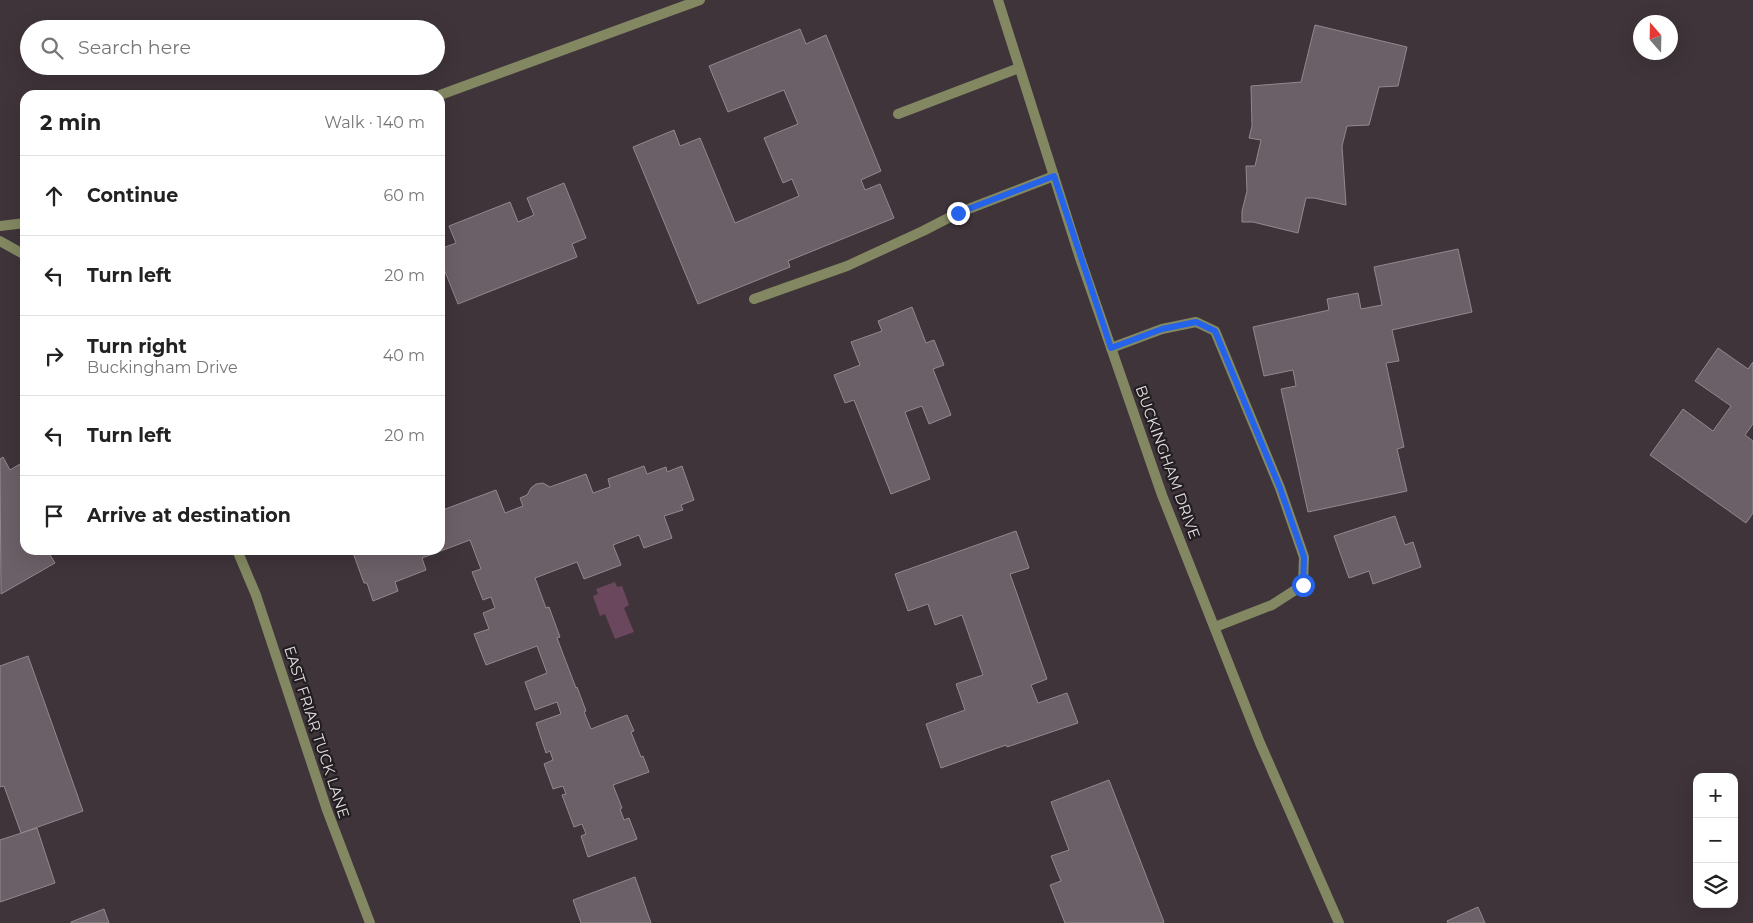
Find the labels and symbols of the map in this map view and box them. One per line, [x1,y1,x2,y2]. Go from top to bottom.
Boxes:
north arrow [1633,15,1678,60]
route end [947,202,970,225]
street label: BUCKINGHAM DRIVE [1131,383,1205,541]
route start [1292,574,1315,597]
street label: EAST FRIAR TUCK LANE [280,643,354,821]

